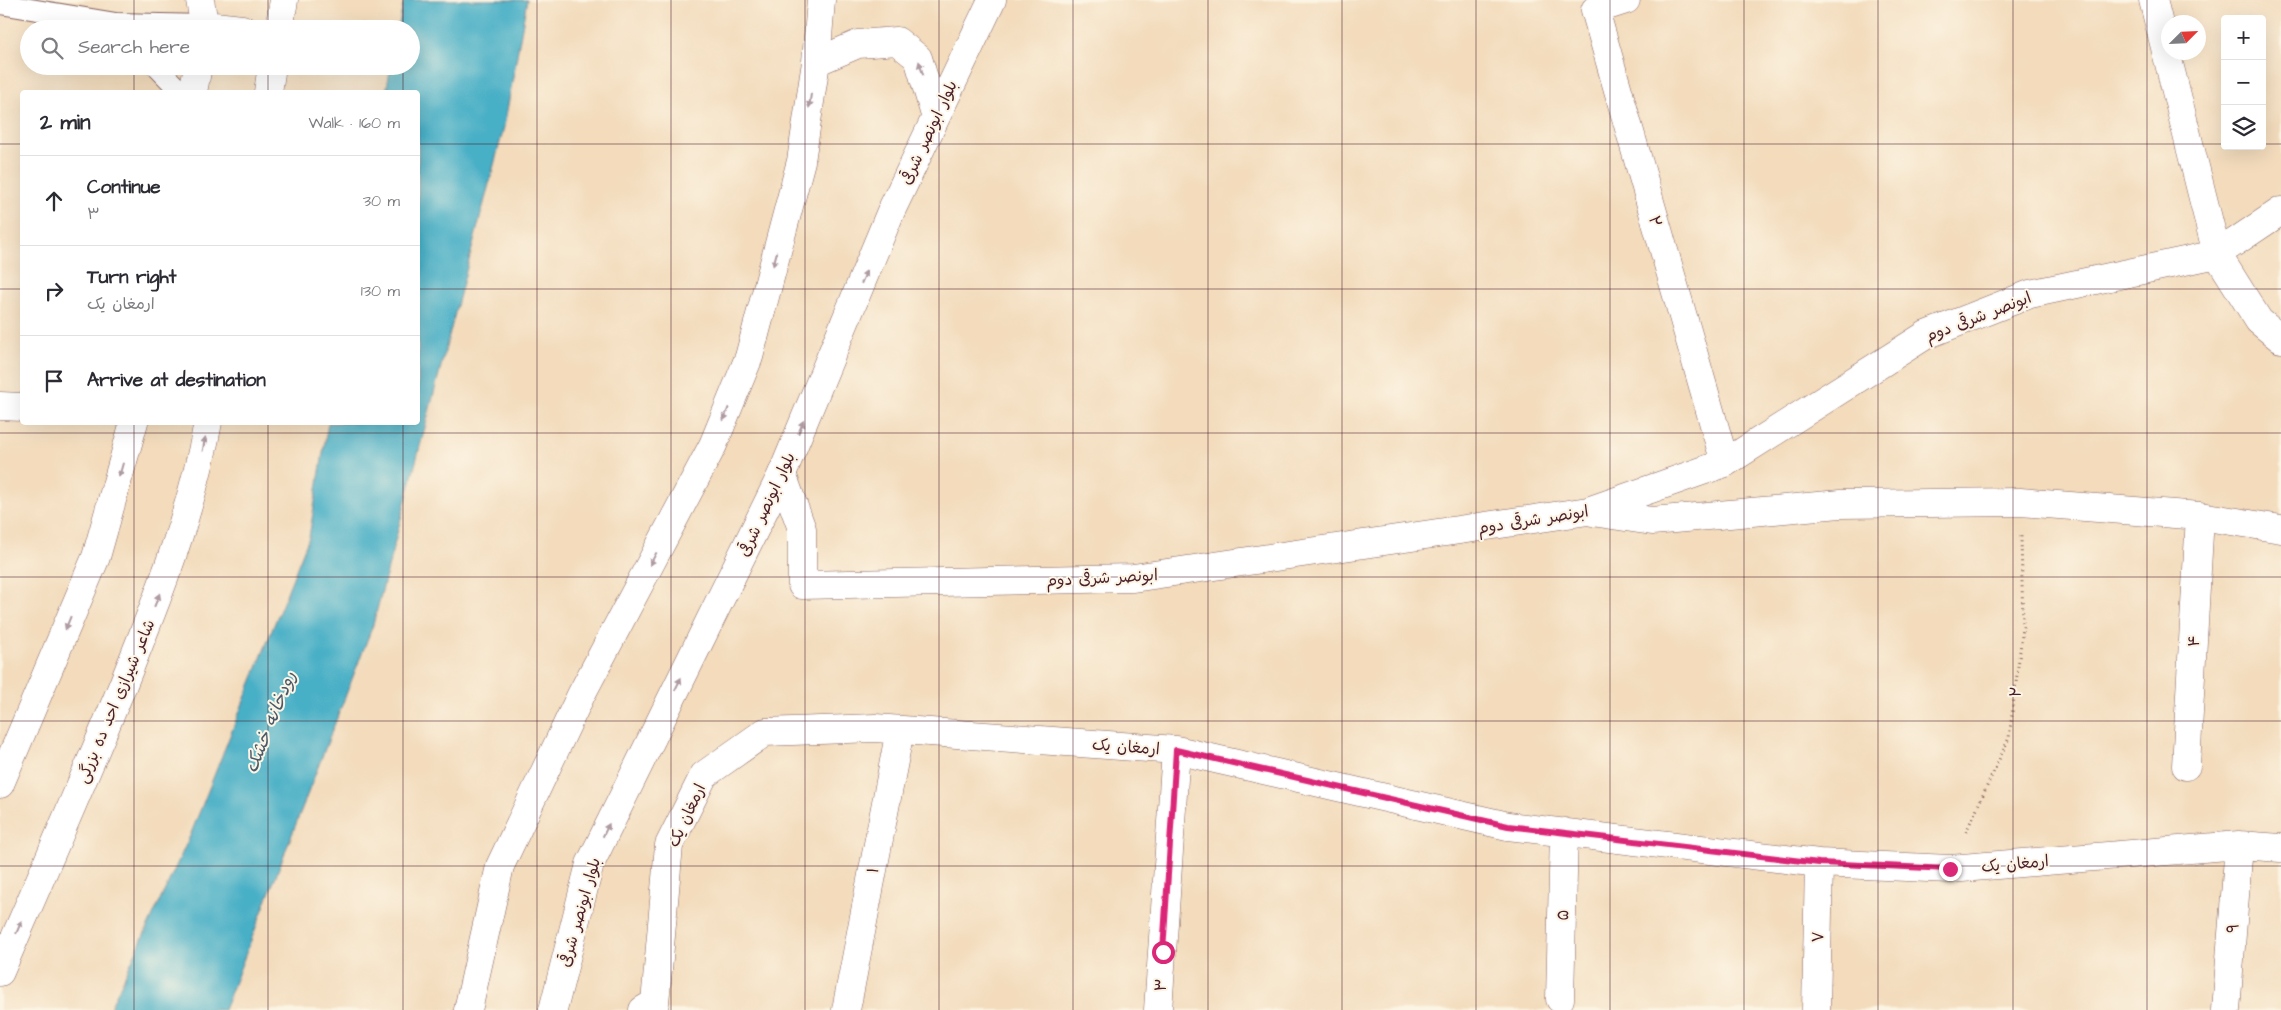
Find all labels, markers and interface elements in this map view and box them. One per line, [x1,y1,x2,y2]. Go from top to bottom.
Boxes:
north arrow [2161,15,2206,60]
map controls [2221,15,2266,150]
button: + [2221,15,2266,60]
search box [20,20,420,75]
icon: search [38,34,66,62]
text: Search here [78,34,190,61]
button: − [2221,60,2266,105]
one-way arrow [917,61,925,76]
street label: بلوار ابونصر شرقی [895,77,963,188]
one-way arrow [806,93,814,109]
button: layers [2221,105,2266,150]
text: 2 min [40,108,90,137]
text: Walk · 160 m [308,112,400,134]
text: Continue [87,174,161,201]
icon: ahead [40,187,68,215]
text: 30 m [363,190,400,212]
text: ۳ [87,203,100,225]
street label: ۲ [1643,213,1667,230]
one-way arrow [770,251,778,266]
text: Turn right [87,264,176,291]
one-way arrow [860,270,868,284]
icon: right [40,277,68,305]
text: 130 m [361,280,400,302]
street label: ابونصر شرقی دوم [1922,287,2035,348]
text: ارمغان یک [87,293,155,315]
icon: arrive [40,367,68,395]
text: Arrive at destination [87,367,266,394]
one-way arrow [722,407,730,422]
one-way arrow [798,420,806,434]
one-way arrow [201,436,209,452]
street label: بلوار ابونصر شرقی [733,449,801,560]
one-way arrow [117,462,125,477]
street label: ابونصر شرقی دوم [1476,500,1590,541]
one-way arrow [649,552,657,566]
street label: ابونصر شرقی دوم [1046,564,1159,593]
one-way arrow [154,593,162,607]
one-way arrow [64,616,72,630]
street label: شاعر شیرازی احد ده بزرگی [71,616,160,787]
street label: ۴ [2183,634,2205,648]
water label: رودخانه خشک [239,668,302,777]
one-way arrow [674,677,682,691]
street label: ۲ [2004,685,2028,699]
street label: ارمغان یک [1091,734,1161,760]
street label: ارمغان یک [663,780,711,851]
one-way arrow [603,823,611,837]
street label: ارمغان یک [1980,850,2050,878]
street label: بلوار ابونصر شرقی [554,855,606,970]
route end [1939,858,1962,881]
street label: ۱ [862,865,884,875]
street label: ۵ [1552,909,1574,921]
one-way arrow [16,920,24,934]
street label: ۹ [2222,922,2244,934]
street label: ۷ [1807,931,1829,943]
route start [1152,941,1175,964]
street label: ۳ [1149,978,1173,993]

